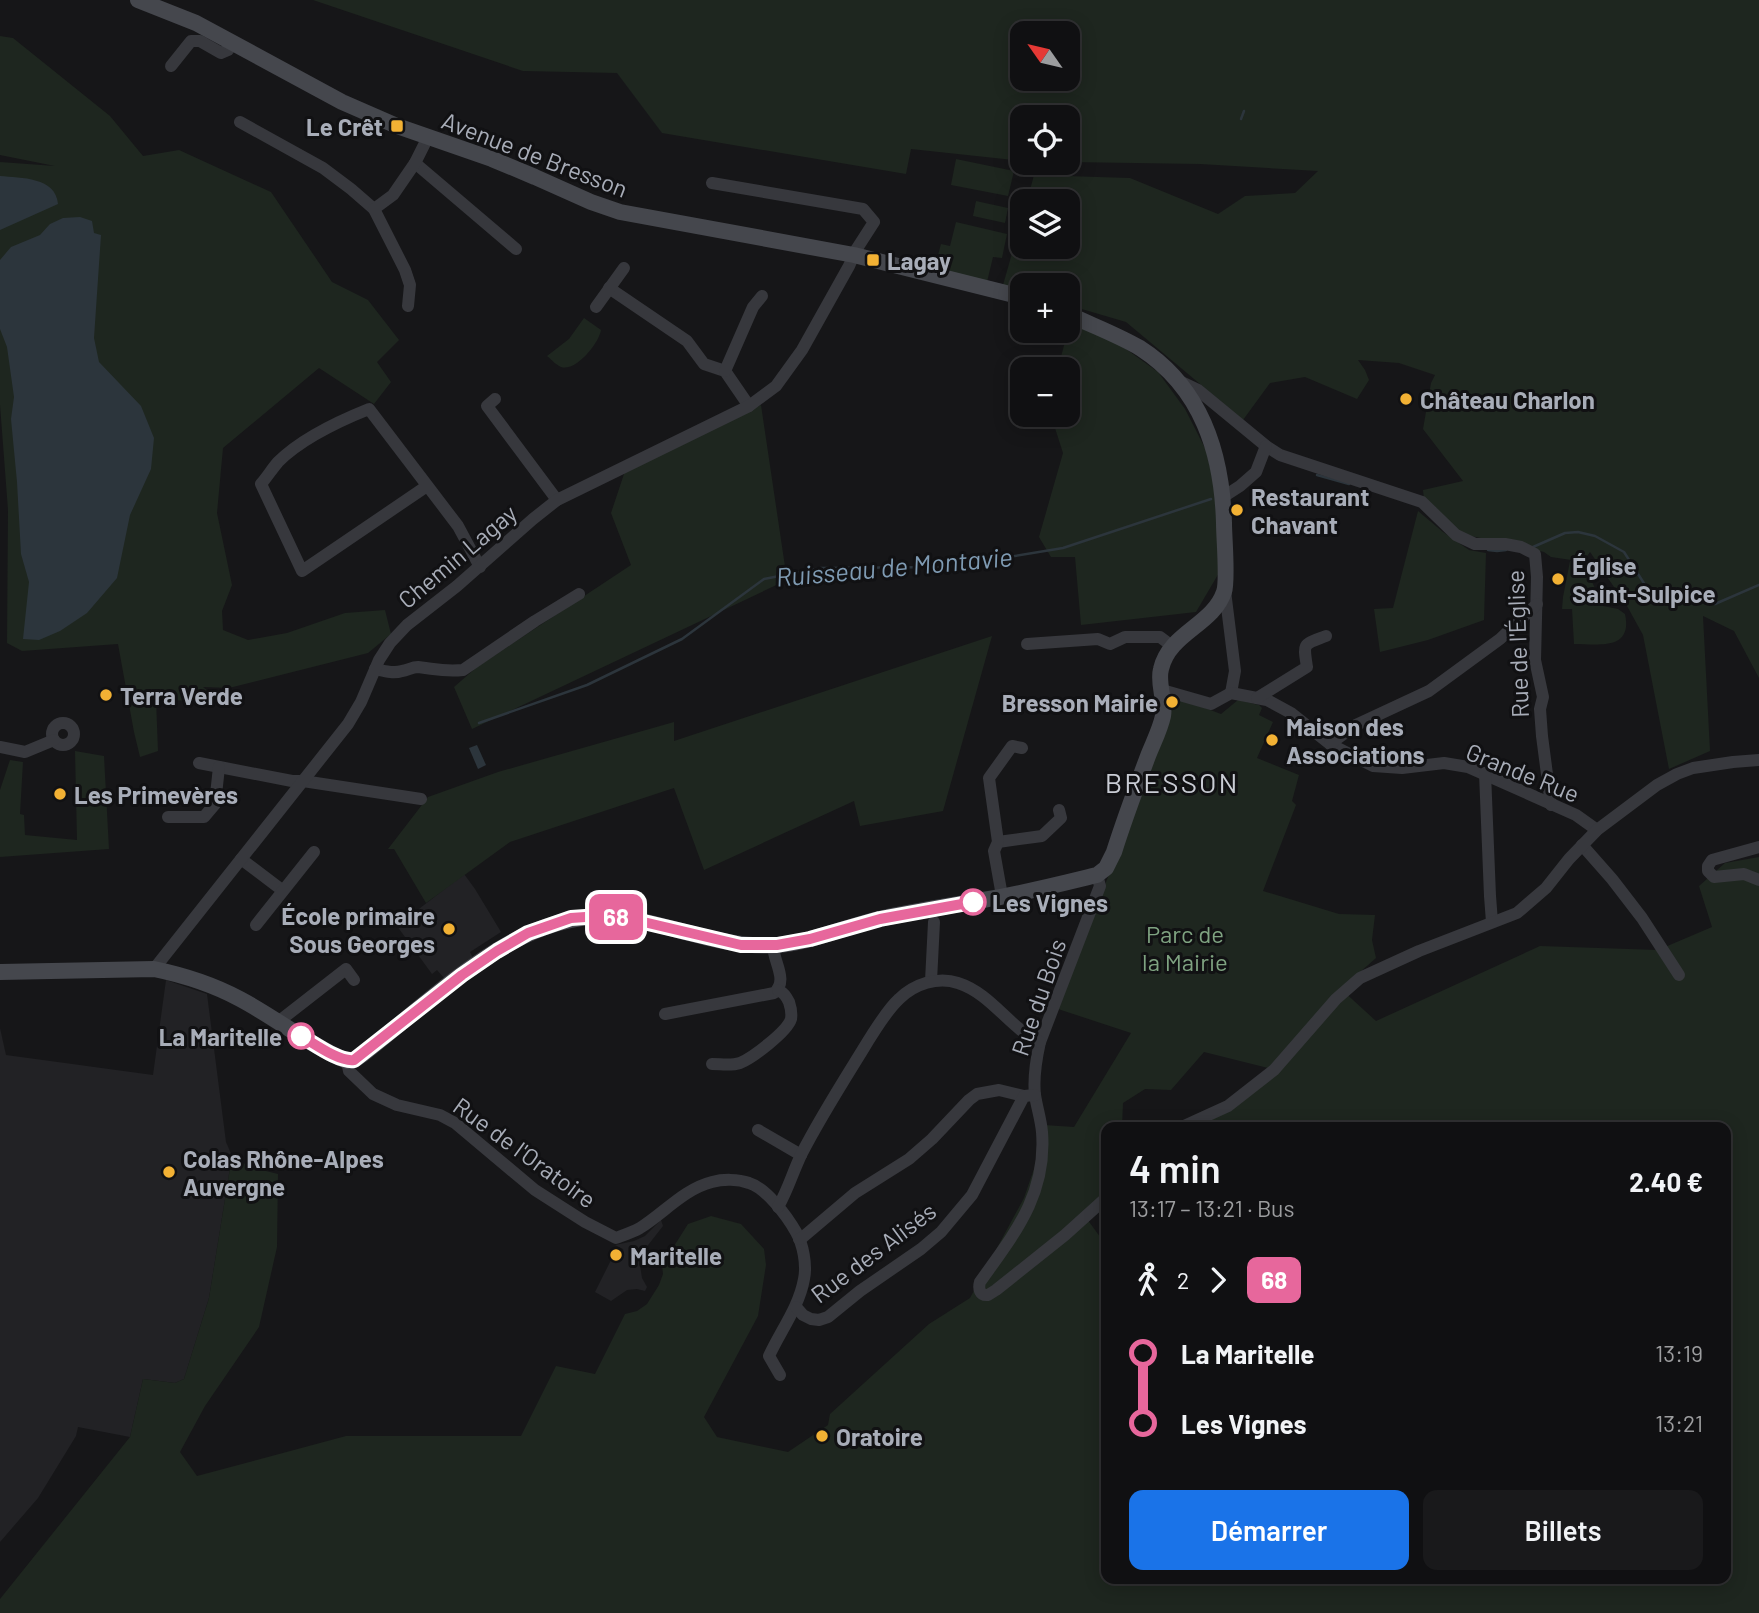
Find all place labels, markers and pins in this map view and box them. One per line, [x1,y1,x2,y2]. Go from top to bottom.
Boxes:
place label: Le Crêt [306,112,383,141]
marker: Le Crêt [389,118,405,134]
place label: Lagay [887,246,951,275]
marker: Lagay [865,252,881,268]
place label: Château Charlon [1420,385,1595,414]
marker: Château Charlon [1398,391,1414,407]
place label: Restaurant Chavant [1251,482,1369,539]
marker: Restaurant Chavant [1229,502,1245,518]
place label: Église Saint-Sulpice [1572,551,1716,608]
marker: Église Saint-Sulpice [1550,571,1566,587]
place label: Terra Verde [120,681,243,710]
marker: Terra Verde [98,687,114,703]
place label: Bresson Mairie [1002,688,1158,717]
marker: Bresson Mairie [1164,694,1180,710]
place label: Maison des Associations [1286,712,1425,769]
marker: Maison des Associations [1264,732,1280,748]
place label: Les Primevères [74,780,238,809]
marker: Les Primevères [52,786,68,802]
place label: Les Vignes [992,888,1108,917]
marker: Les Vignes [960,889,986,915]
place label: École primaire Sous Georges [281,901,435,958]
marker: École primaire Sous Georges [441,921,457,937]
place label: La Maritelle [159,1022,282,1051]
marker: La Maritelle [288,1023,314,1049]
place label: Colas Rhône-Alpes Auvergne [183,1144,384,1201]
marker: Colas Rhône-Alpes Auvergne [161,1164,177,1180]
place label: Maritelle [630,1241,722,1270]
marker: Maritelle [608,1247,624,1263]
place label: Oratoire [836,1422,923,1451]
marker: Oratoire [814,1428,830,1444]

